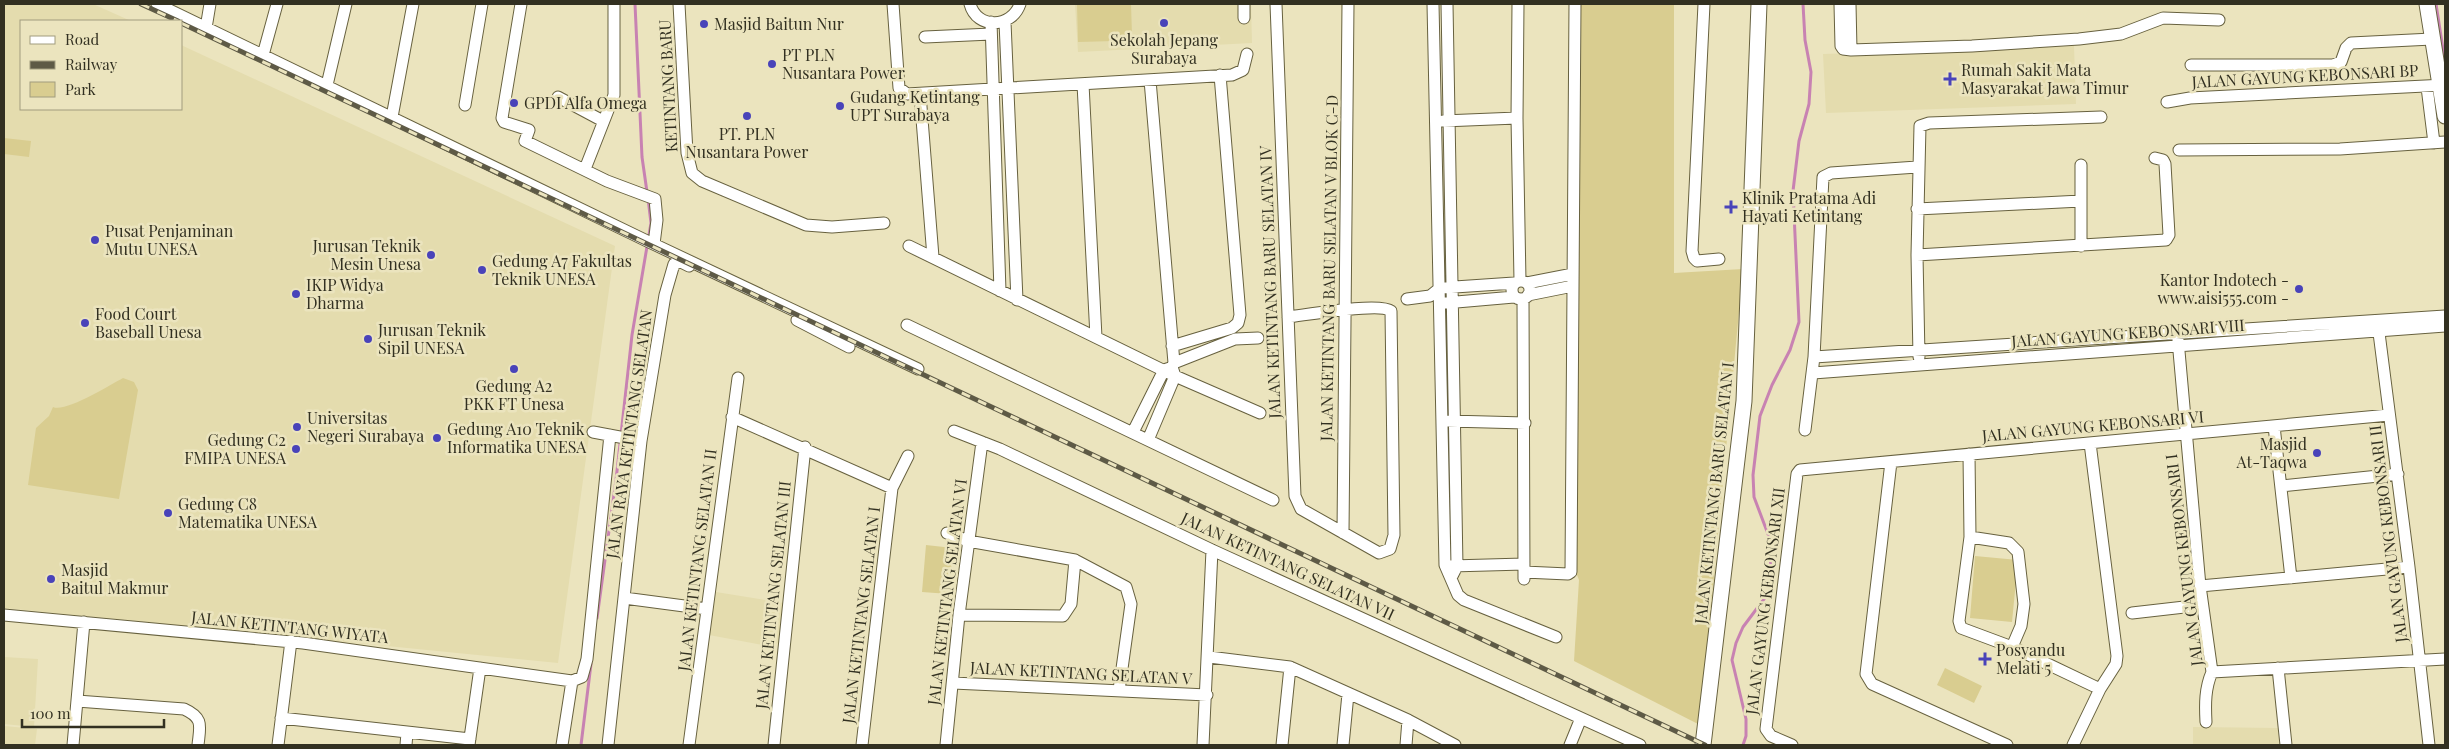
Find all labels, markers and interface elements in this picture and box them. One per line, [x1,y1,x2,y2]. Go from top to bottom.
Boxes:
place label: Masjid Baitun Nur [714,13,844,34]
marker: Sekolah Jepang Surabaya [1158,17,1170,29]
marker: Masjid Baitun Nur [698,18,710,30]
street label: KETINTANG BARU [654,19,681,153]
legend [20,20,182,110]
text: Road [65,29,99,49]
place label: Sekolah Jepang Surabaya [1110,29,1218,68]
place label: PT PLN Nusantara Power [782,44,905,83]
text: Railway [65,54,118,74]
marker: PT PLN Nusantara Power [766,58,778,70]
place label: Rumah Sakit Mata Masyarakat Jawa Timur [1961,59,2129,98]
street label: JALAN GAYUNG KEBONSARI BP [2190,59,2419,92]
marker: Rumah Sakit Mata Masyarakat Jawa Timur [1943,72,1957,86]
text: Park [65,79,97,99]
place label: Gudang Ketintang UPT Surabaya [850,86,980,125]
place label: GPDI Alfa Omega [524,92,647,113]
street label: JALAN KETINTANG BARU SELATAN V BLOK C-D [1315,95,1342,442]
marker: GPDI Alfa Omega [508,97,520,109]
marker: Gudang Ketintang UPT Surabaya [834,100,846,112]
marker: PT. PLN Nusantara Power [741,110,753,122]
place label: PT. PLN Nusantara Power [686,123,808,162]
street label: JALAN KETINTANG BARU SELATAN IV [1254,144,1285,420]
place label: Klinik Pratama Adi Hayati Ketintang [1742,187,1876,226]
marker: Klinik Pratama Adi Hayati Ketintang [1724,200,1738,214]
place label: Pusat Penjaminan Mutu UNESA [105,220,234,259]
marker: Pusat Penjaminan Mutu UNESA [89,234,101,246]
place label: Jurusan Teknik Mesin Unesa [312,235,421,274]
marker: Jurusan Teknik Mesin Unesa [425,249,437,261]
place label: Gedung A7 Fakultas Teknik UNESA [492,250,632,289]
marker: Gedung A7 Fakultas Teknik UNESA [476,264,488,276]
place label: Kantor Indotech - www.aisi555.com - [2158,269,2289,308]
place label: IKIP Widya Dharma [306,274,384,313]
marker: Kantor Indotech - www.aisi555.com - [2293,283,2305,295]
marker: IKIP Widya Dharma [290,288,302,300]
place label: Food Court Baseball Unesa [95,303,202,342]
street label: JALAN RAYA KETINTANG SELATAN [600,308,656,561]
street label: JALAN GAYUNG KEBONSARI VIII [2010,314,2245,351]
marker: Food Court Baseball Unesa [79,317,91,329]
place label: Jurusan Teknik Sipil UNESA [377,319,486,358]
marker: Jurusan Teknik Sipil UNESA [362,333,374,345]
street label: JALAN KETINTANG BARU SELATAN I [1689,361,1738,626]
marker: Gedung A2 PKK FT Unesa [508,363,520,375]
place label: Gedung A2 PKK FT Unesa [464,375,564,414]
street label: JALAN GAYUNG KEBONSARI VI [1980,405,2205,446]
place label: Universitas Negeri Surabaya [307,407,424,446]
place label: Gedung A10 Teknik Informatika UNESA [447,418,587,457]
marker: Universitas Negeri Surabaya [291,421,303,433]
street label: JALAN GAYUNG KEBONSARI II [2364,424,2411,645]
place label: Gedung C2 FMIPA UNESA [184,429,287,468]
marker: Gedung A10 Teknik Informatika UNESA [431,432,443,444]
place label: Masjid At-Taqwa [2235,433,2307,472]
marker: Gedung C2 FMIPA UNESA [290,443,302,455]
marker: Masjid At-Taqwa [2311,447,2323,459]
street label: JALAN KETINTANG SELATAN II [672,448,721,673]
street label: JALAN GAYUNG KEBONSARI I [2160,453,2207,668]
street label: JALAN KETINTANG SELATAN VI [922,478,971,707]
street label: JALAN KETINTANG SELATAN III [750,480,795,711]
street label: JALAN GAYUNG KEBONSARI XII [1740,486,1789,717]
place label: Gedung C8 Matematika UNESA [178,493,318,532]
street label: JALAN KETINTANG SELATAN I [837,505,884,726]
street label: JALAN KETINTANG SELATAN VII [1177,506,1398,624]
marker: Gedung C8 Matematika UNESA [162,507,174,519]
place label: Masjid Baitul Makmur [61,559,168,598]
marker: Masjid Baitul Makmur [45,573,57,585]
street label: JALAN KETINTANG WIYATA [189,606,391,647]
place label: Posyandu Melati 5 [1996,639,2065,678]
marker: Posyandu Melati 5 [1978,652,1992,666]
street label: JALAN KETINTANG SELATAN V [968,656,1194,689]
scale bar [22,696,165,728]
text: 100 m [30,703,71,723]

